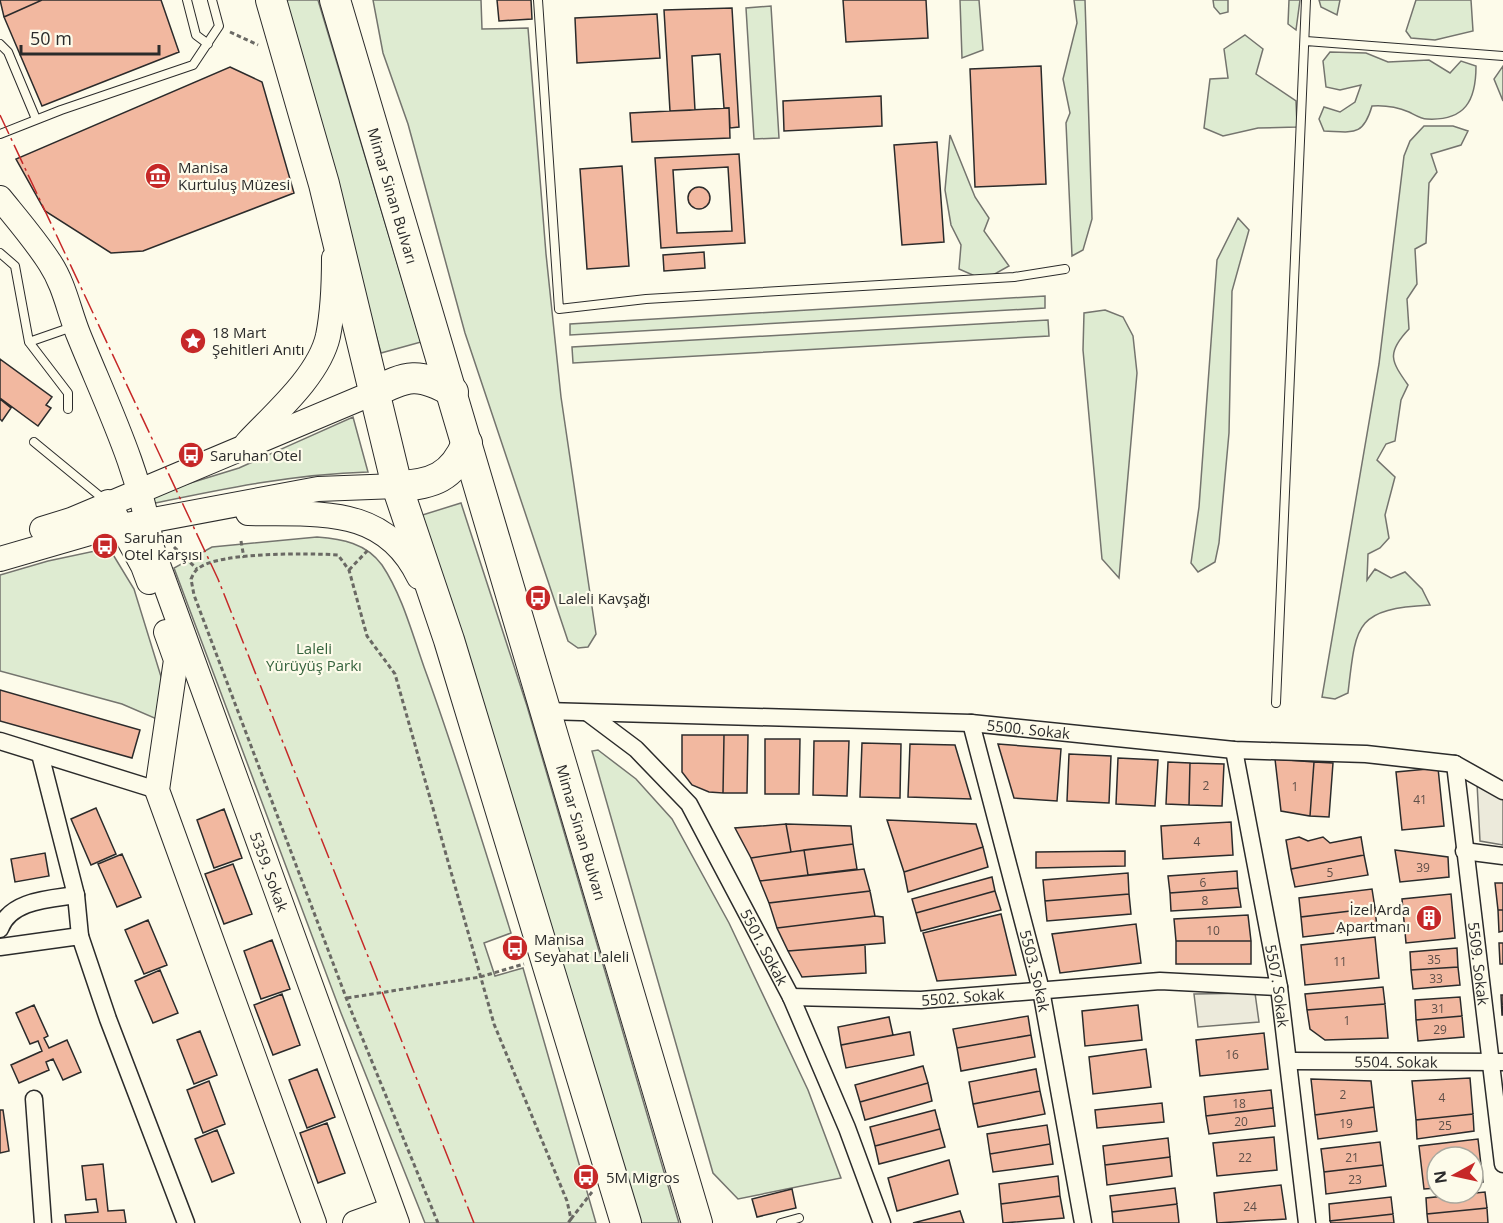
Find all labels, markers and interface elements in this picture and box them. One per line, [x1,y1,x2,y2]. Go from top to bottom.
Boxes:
scale bar [21,18,159,56]
text: 50 m [30,26,72,50]
street label: Mimar Sinan Bulvarı [363,125,422,266]
place label: Manisa Kurtuluş Müzesi [178,157,290,194]
museum icon: Manisa Kurtuluş Müzesi [143,161,173,191]
place label: 18 Mart Şehitleri Anıtı [212,322,305,359]
place icon: 18 Mart Şehitleri Anıtı [178,326,208,356]
bus stop icon: Saruhan Otel [176,440,206,470]
place label: Saruhan Otel [210,445,302,465]
place label: Saruhan Otel Karşısı [124,527,203,564]
bus stop icon: Saruhan Otel Karşısı [90,531,120,561]
bus stop icon: Laleli Kavşağı [523,583,553,613]
place label: Laleli Kavşağı [558,588,650,608]
park label: Laleli Yürüyüş Parkı [266,638,362,675]
street label: 5500. Sokak [986,715,1071,743]
street label: Mimar Sinan Bulvarı [552,762,611,903]
house number: 2 [1203,777,1210,794]
house number: 1 [1292,778,1298,795]
house number: 41 [1413,791,1427,808]
street label: 5359. Sokak [246,829,293,914]
house number: 4 [1194,833,1201,850]
house number: 39 [1416,859,1430,876]
house number: 5 [1327,864,1334,881]
house number: 6 [1200,874,1207,891]
house number: 8 [1202,892,1209,909]
place label: İzel Arda Apartmanı [1336,899,1410,936]
building icon: İzel Arda Apartmanı [1414,903,1444,933]
street label: 5501. Sokak [736,905,793,989]
street label: 5509. Sokak [1464,921,1494,1006]
house number: 10 [1206,922,1220,939]
street label: 5503. Sokak [1016,928,1055,1013]
place label: Manisa Seyahat Laleli [534,929,629,966]
bus stop icon: Manisa Seyahat Laleli [500,933,530,963]
street label: 5507. Sokak [1261,943,1294,1029]
house number: 35 [1427,951,1441,968]
house number: 11 [1333,953,1347,970]
house number: 33 [1429,970,1443,987]
street label: 5502. Sokak [920,983,1005,1010]
house number: 31 [1431,1000,1445,1017]
house number: 1 [1344,1012,1350,1029]
house number: 29 [1433,1021,1447,1038]
house number: 16 [1225,1046,1239,1063]
street label: 5504. Sokak [1354,1051,1438,1072]
house number: 2 [1340,1086,1347,1103]
house number: 4 [1439,1089,1446,1106]
house number: 18 [1232,1095,1246,1112]
house number: 20 [1234,1113,1248,1130]
house number: 19 [1339,1115,1353,1132]
house number: 25 [1438,1117,1452,1134]
north arrow [1425,1145,1485,1205]
house number: 22 [1238,1149,1252,1166]
house number: 21 [1345,1149,1359,1166]
bus stop icon: 5M Migros [571,1162,601,1192]
place label: 5M Migros [606,1167,680,1187]
text: N [1428,1169,1452,1185]
house number: 23 [1348,1171,1362,1188]
house number: 24 [1243,1198,1257,1215]

